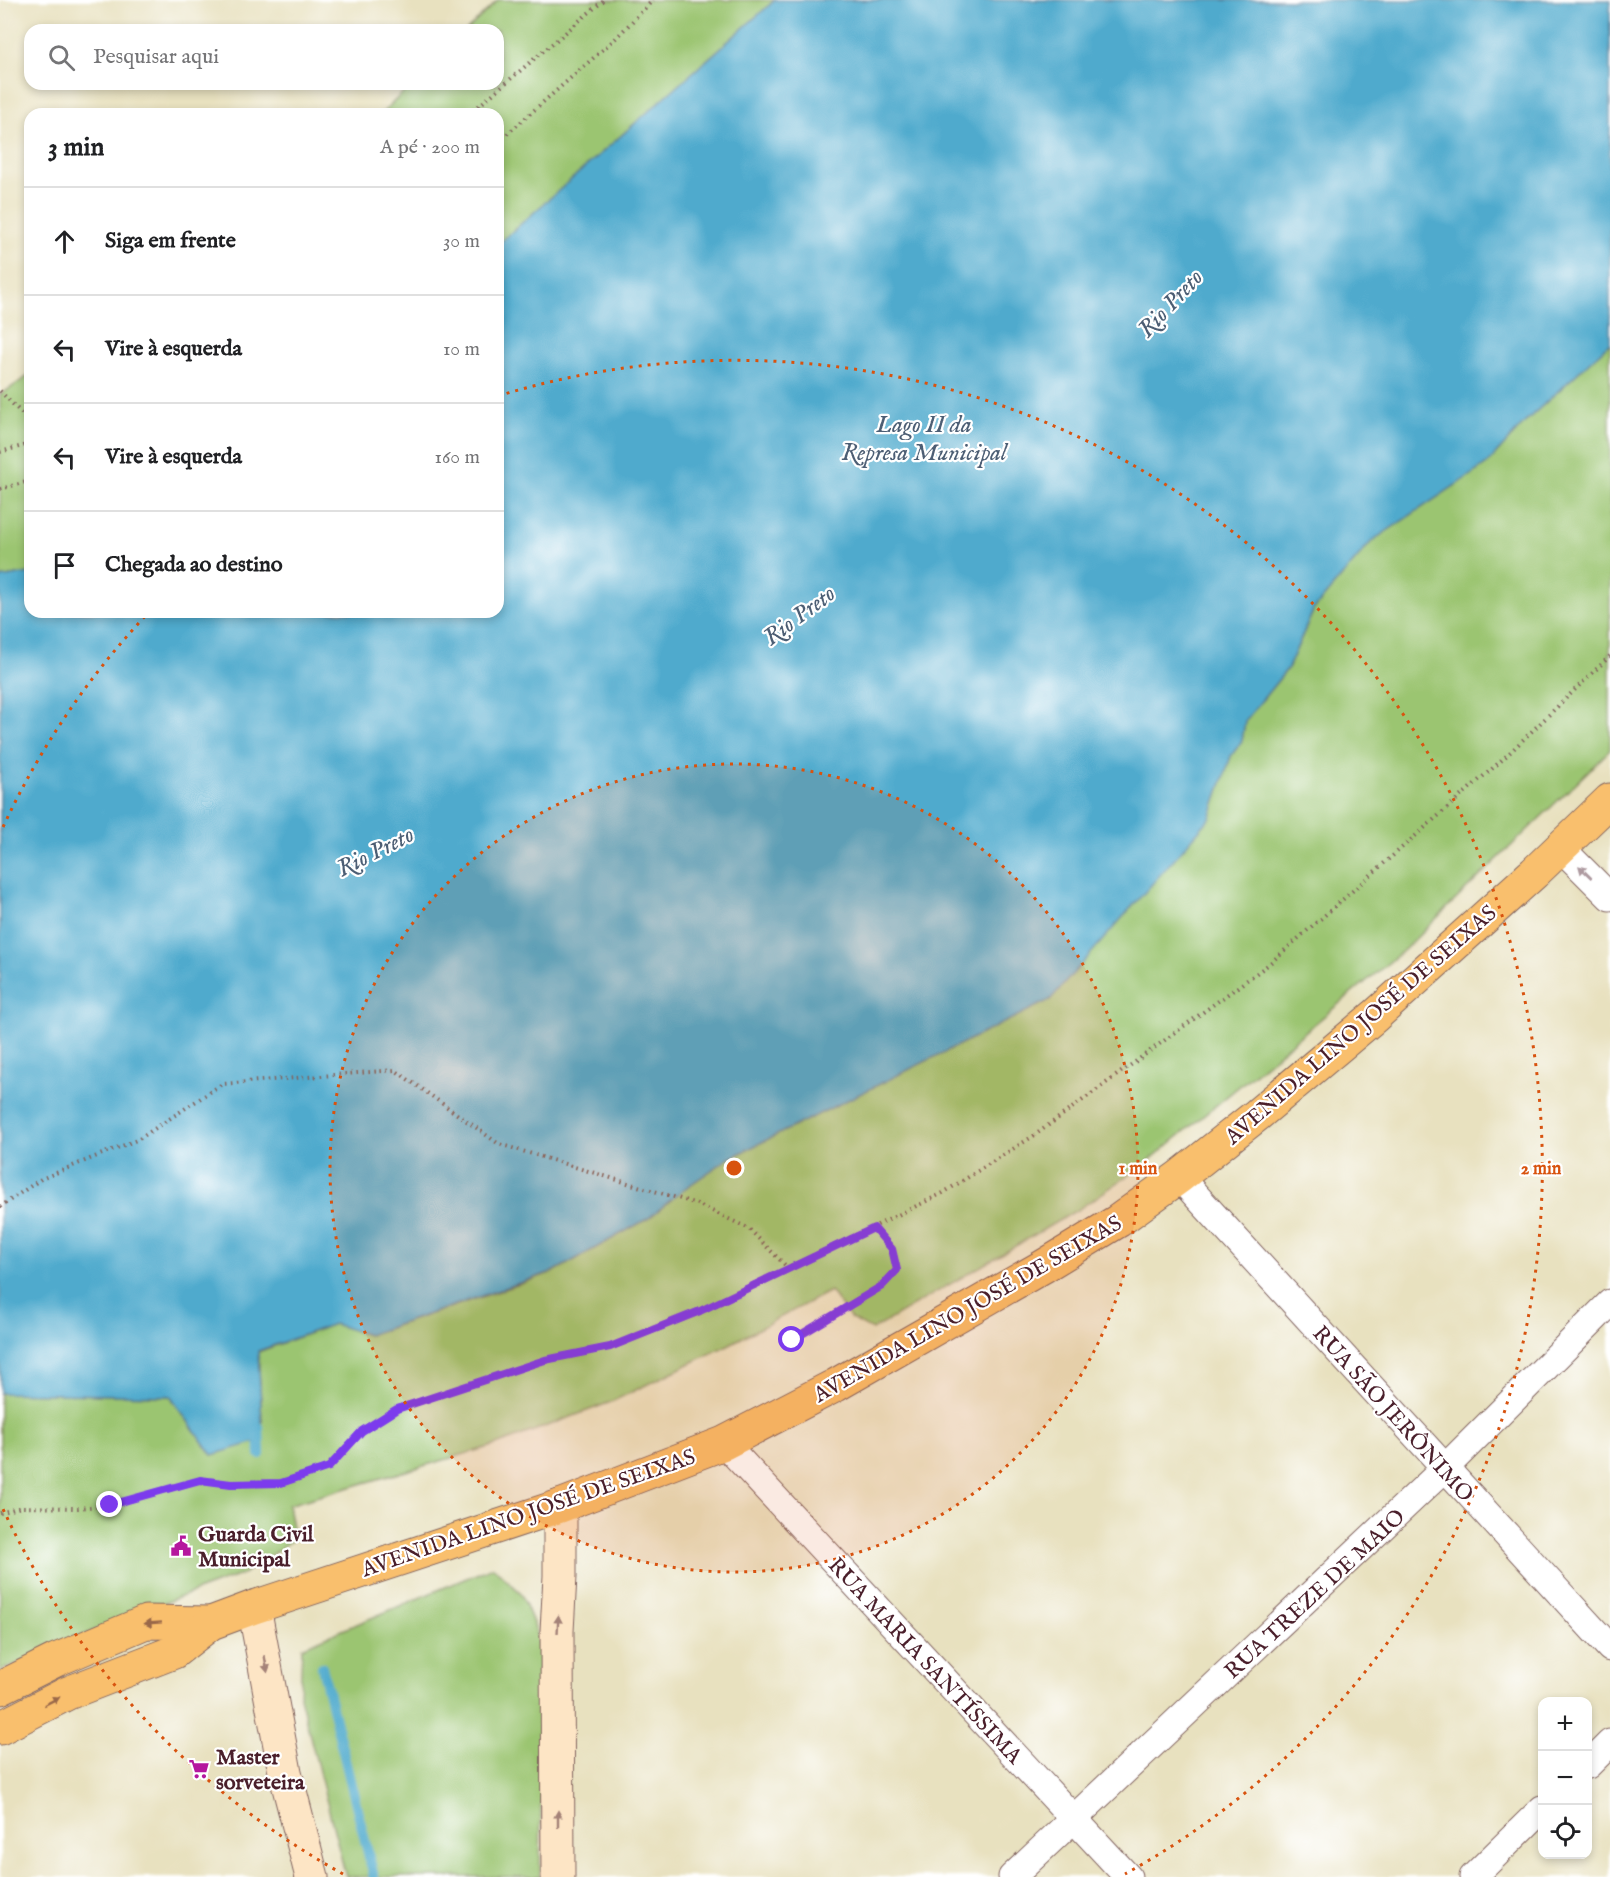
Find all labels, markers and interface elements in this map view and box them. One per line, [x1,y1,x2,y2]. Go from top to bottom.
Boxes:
search box [24,24,504,90]
icon: search [45,41,78,74]
text: Pesquisar aqui [93,43,219,71]
text: 3 min [48,131,104,164]
text: A pé · 200 m [380,135,480,160]
icon: ahead [48,225,81,258]
text: Siga em frente [105,227,236,255]
text: 30 m [443,229,480,254]
water label: Rio Preto [1132,263,1211,345]
icon: left [48,333,81,366]
text: Vire à esquerda [105,335,242,363]
text: 10 m [443,337,480,362]
water label: Lago II da Represa Municipal [841,410,1009,469]
icon: left [48,441,81,474]
text: Vire à esquerda [105,443,242,471]
text: 160 m [434,445,480,470]
icon: arrive [48,549,81,582]
text: Chegada ao destino [105,551,283,579]
water label: Rio Preto [758,579,842,653]
water label: Rio Preto [332,820,420,885]
one-way arrow [1579,866,1593,880]
street label: AVENIDA LINO JOSÉ DE SEIXAS [1219,900,1503,1152]
centre of rings [724,1158,744,1178]
text: 1 min [1119,1158,1158,1181]
text: 2 min [1521,1158,1562,1181]
street label: AVENIDA LINO JOSÉ DE SEIXAS [808,1210,1127,1410]
street label: RUA SÃO JERÔNIMO [1306,1320,1479,1508]
route start [778,1326,804,1352]
street label: AVENIDA LINO JOSÉ DE SEIXAS [357,1443,699,1585]
route end [96,1491,122,1517]
street label: RUA TREZE DE MAIO [1219,1503,1412,1686]
place label: Guarda Civil Municipal [198,1521,315,1574]
public building icon: Guarda Civil Municipal [169,1534,193,1558]
street label: RUA MARIA SANTÍSSIMA [821,1552,1029,1771]
one-way arrow [553,1614,562,1633]
one-way arrow [143,1619,162,1628]
one-way arrow [262,1655,271,1674]
one-way arrow [43,1697,61,1707]
map controls [1538,1697,1592,1859]
button: + [1538,1697,1592,1751]
place label: Master sorveteira [216,1744,305,1797]
button: − [1538,1751,1592,1805]
supermarket icon: Master sorveteira [187,1757,211,1781]
button: locate [1538,1805,1592,1859]
one-way arrow [553,1809,563,1828]

